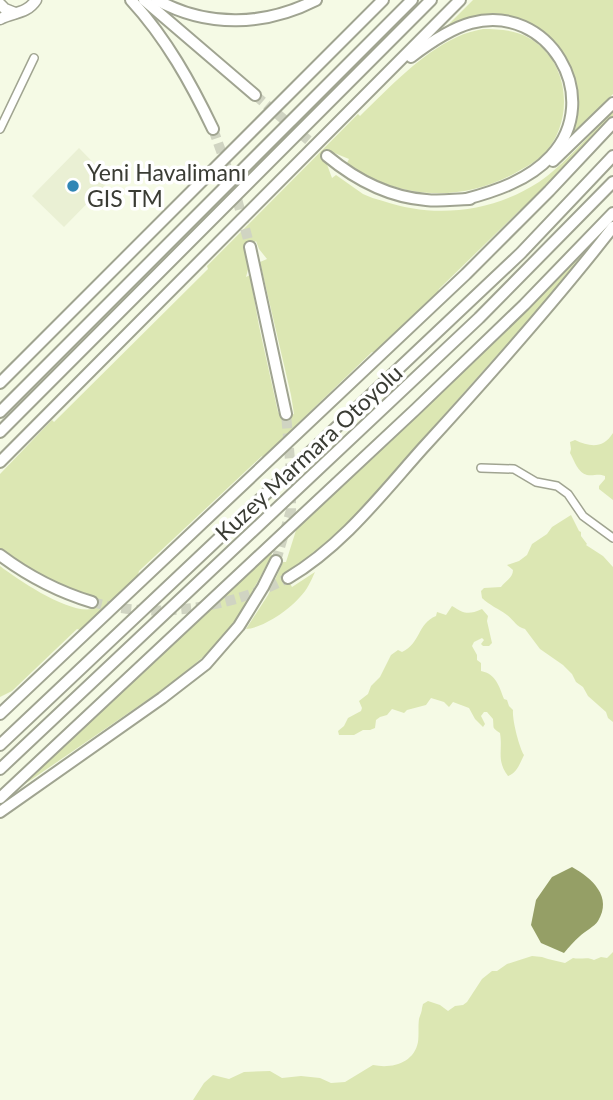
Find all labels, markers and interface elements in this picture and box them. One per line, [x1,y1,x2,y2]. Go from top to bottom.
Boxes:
place label: Yeni Havalimanı GIS TM [87,158,246,212]
marker: Yeni Havalimanı GIS TM [65,178,81,194]
street label: Kuzey Marmara Otoyolu [209,358,408,546]

